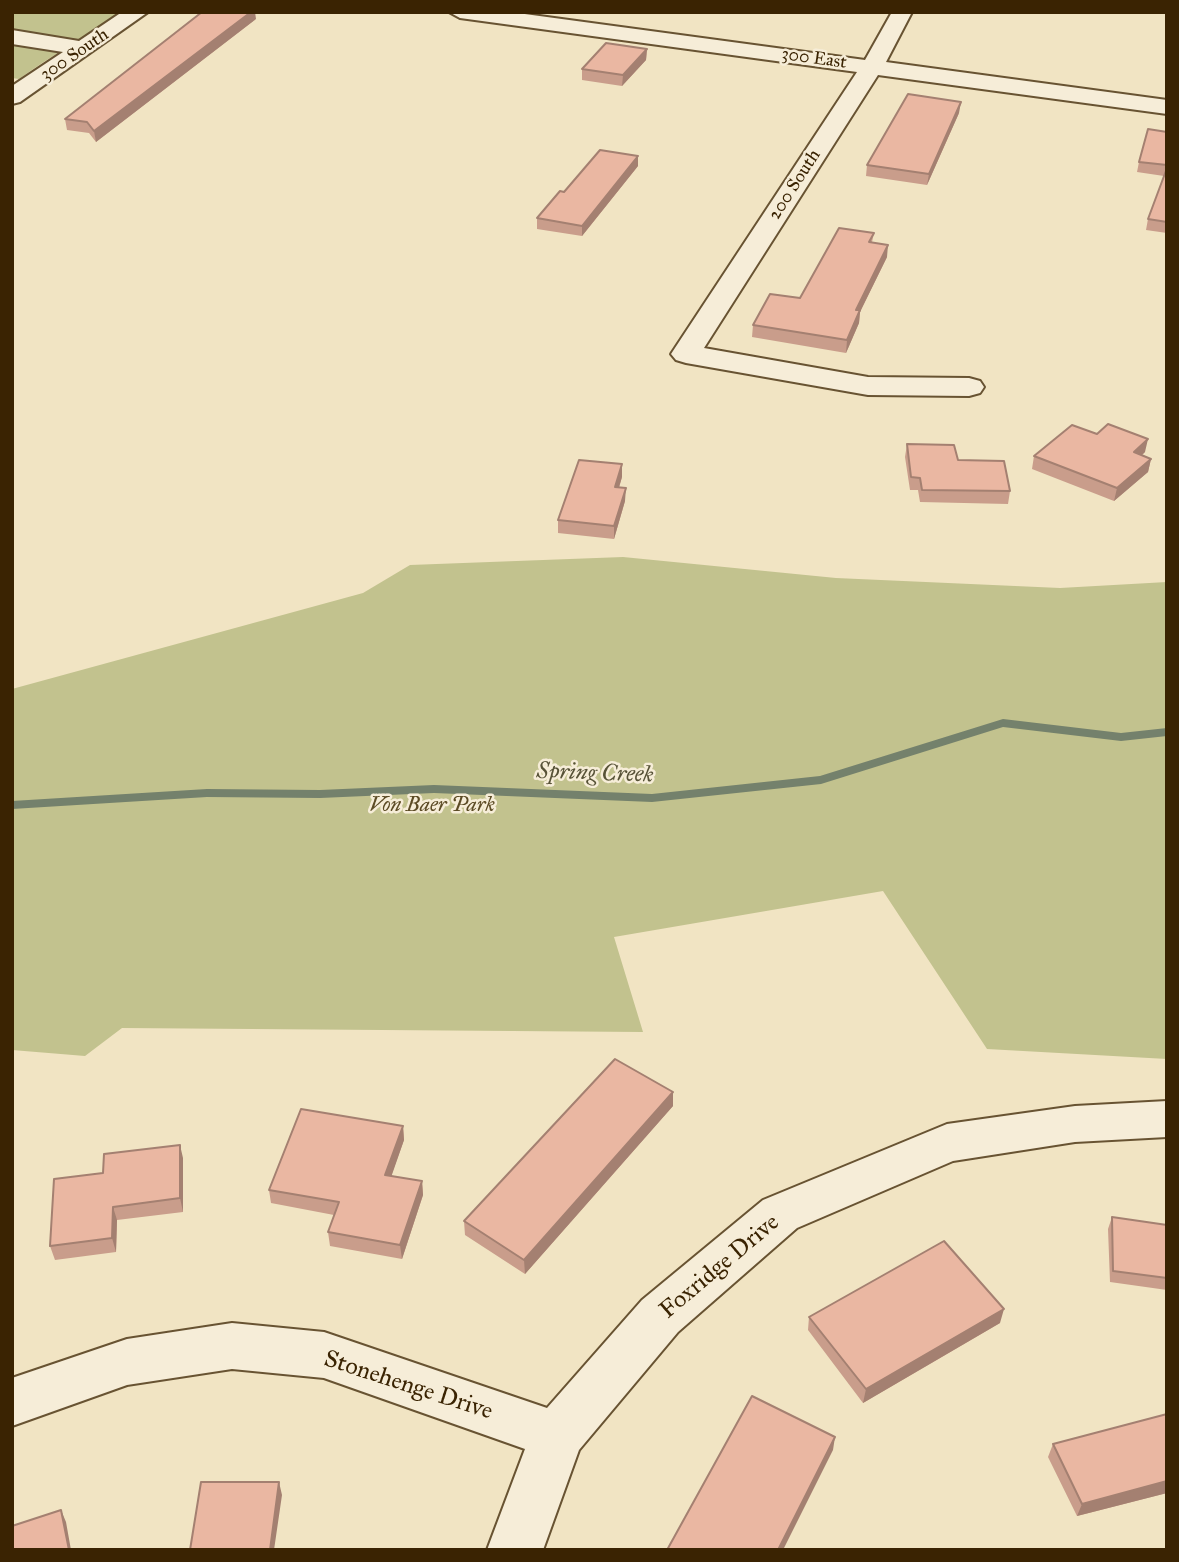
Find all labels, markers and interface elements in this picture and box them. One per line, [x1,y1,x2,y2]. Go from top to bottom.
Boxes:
street label: 300 South [37,24,113,86]
street label: 300 East [780,44,848,74]
street label: 200 South [764,146,826,224]
water label: Spring Creek [536,758,654,790]
park label: Von Baer Park [369,793,495,819]
street label: Foxridge Drive [654,1209,786,1325]
street label: Stonehenge Drive [320,1345,496,1427]

